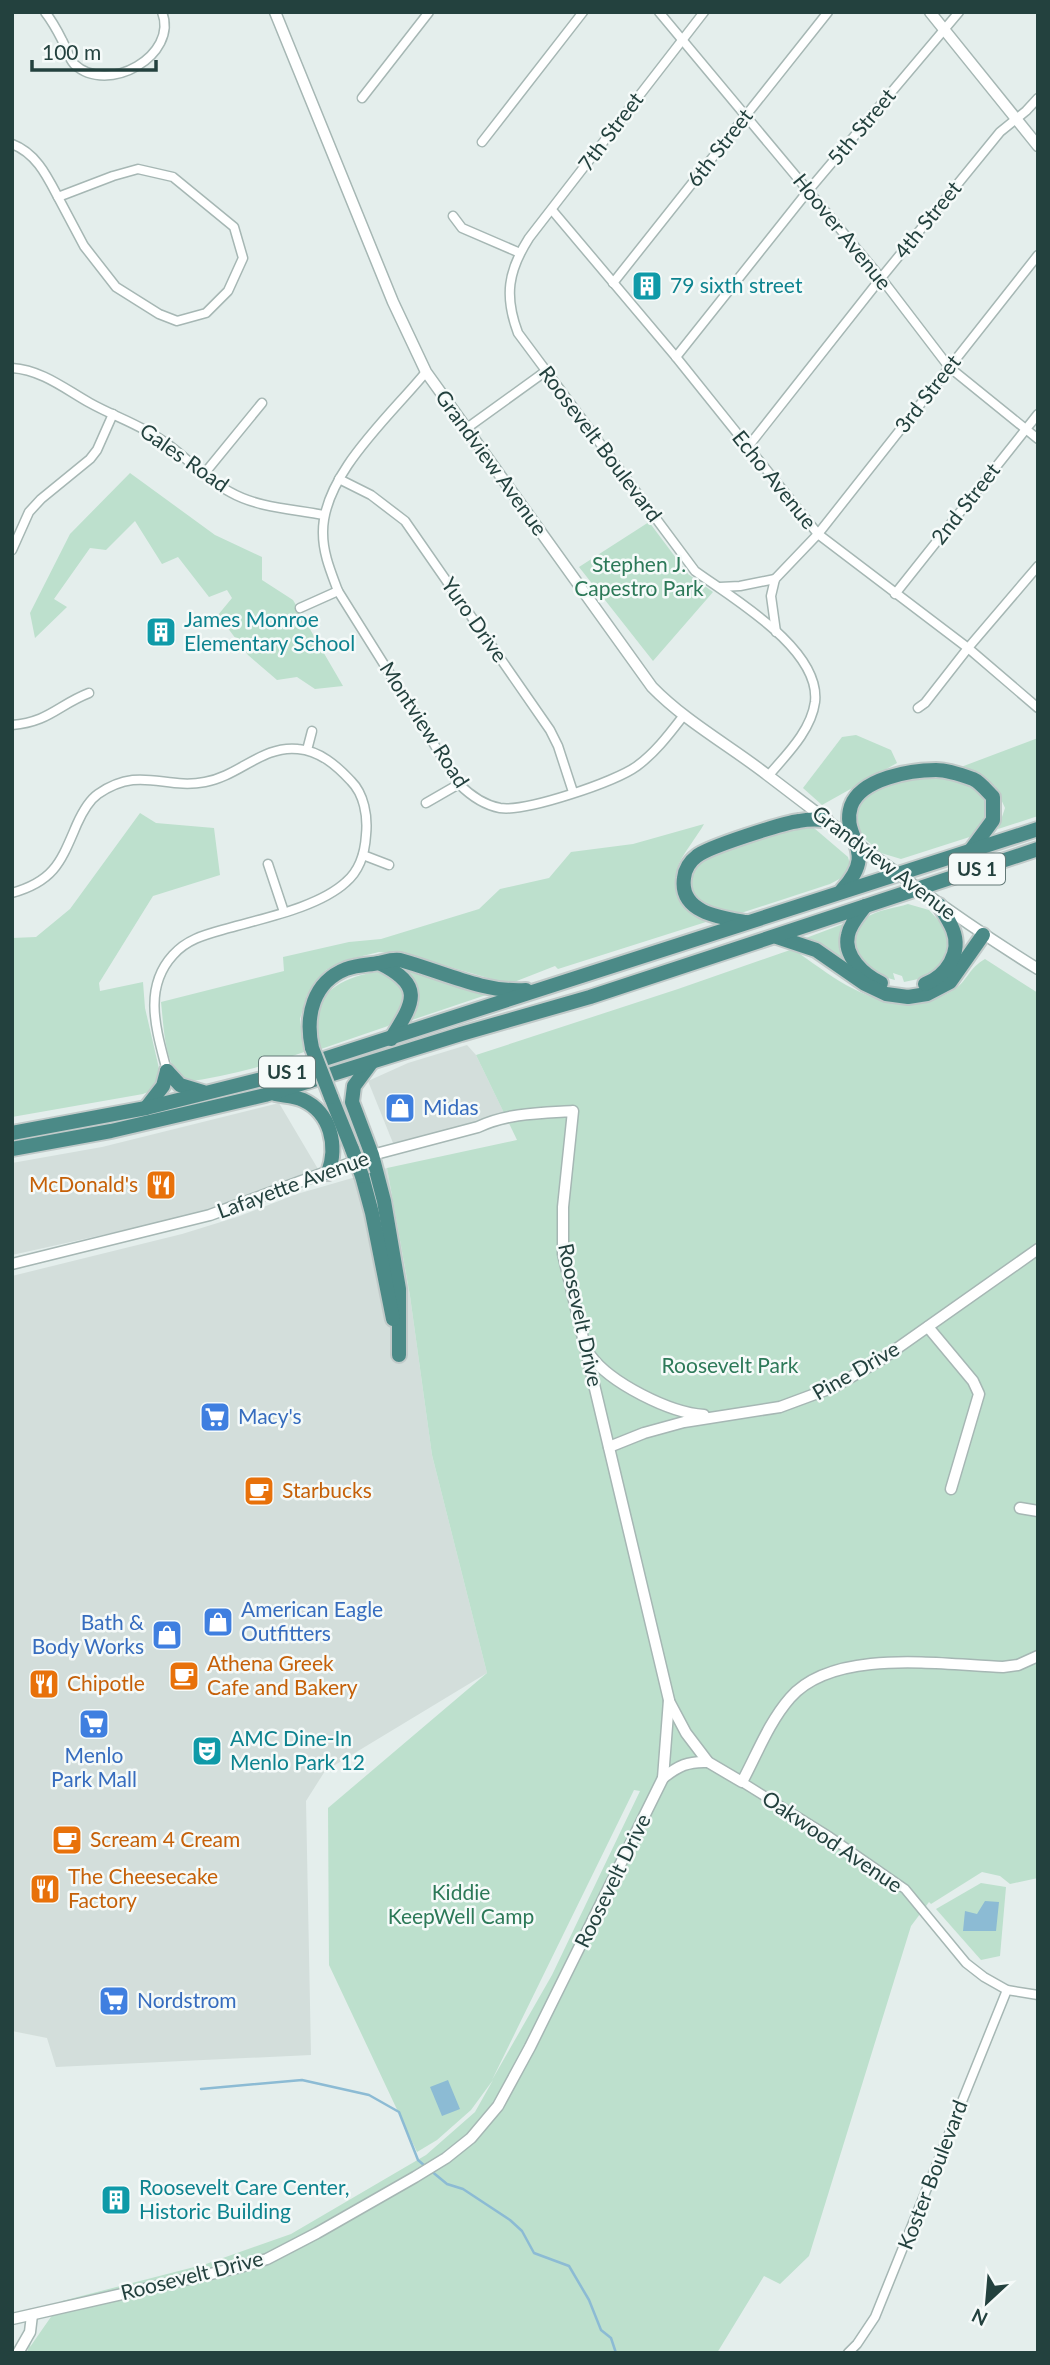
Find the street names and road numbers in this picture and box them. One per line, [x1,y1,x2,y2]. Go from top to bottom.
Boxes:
street label: 5th Street [822,82,900,169]
street label: 7th Street [572,86,648,175]
street label: 6th Street [681,103,757,191]
street label: Hoover Avenue [789,168,898,294]
street label: 4th Street [888,175,966,263]
street label: 3rd Street [889,349,965,437]
street label: Roosevelt Boulevard [534,360,668,526]
street label: Grandview Avenue [431,385,553,540]
street label: Gales Road [136,417,234,496]
street label: Echo Avenue [728,425,822,533]
street label: 2nd Street [925,457,1005,549]
street label: Yuro Drive [437,572,513,666]
street label: Montview Road [375,657,475,792]
street label: Grandview Avenue [808,800,962,924]
road number: US 1 [949,854,1005,884]
road number: US 1 [259,1056,315,1088]
street label: Lafayette Avenue [213,1145,372,1223]
street label: Roosevelt Drive [554,1241,609,1389]
street label: Pine Drive [807,1335,903,1404]
street label: Oakwood Avenue [758,1785,908,1897]
street label: Roosevelt Drive [568,1809,655,1951]
street label: Koster Boulevard [892,2096,972,2253]
street label: Roosevelt Drive [118,2245,265,2304]

